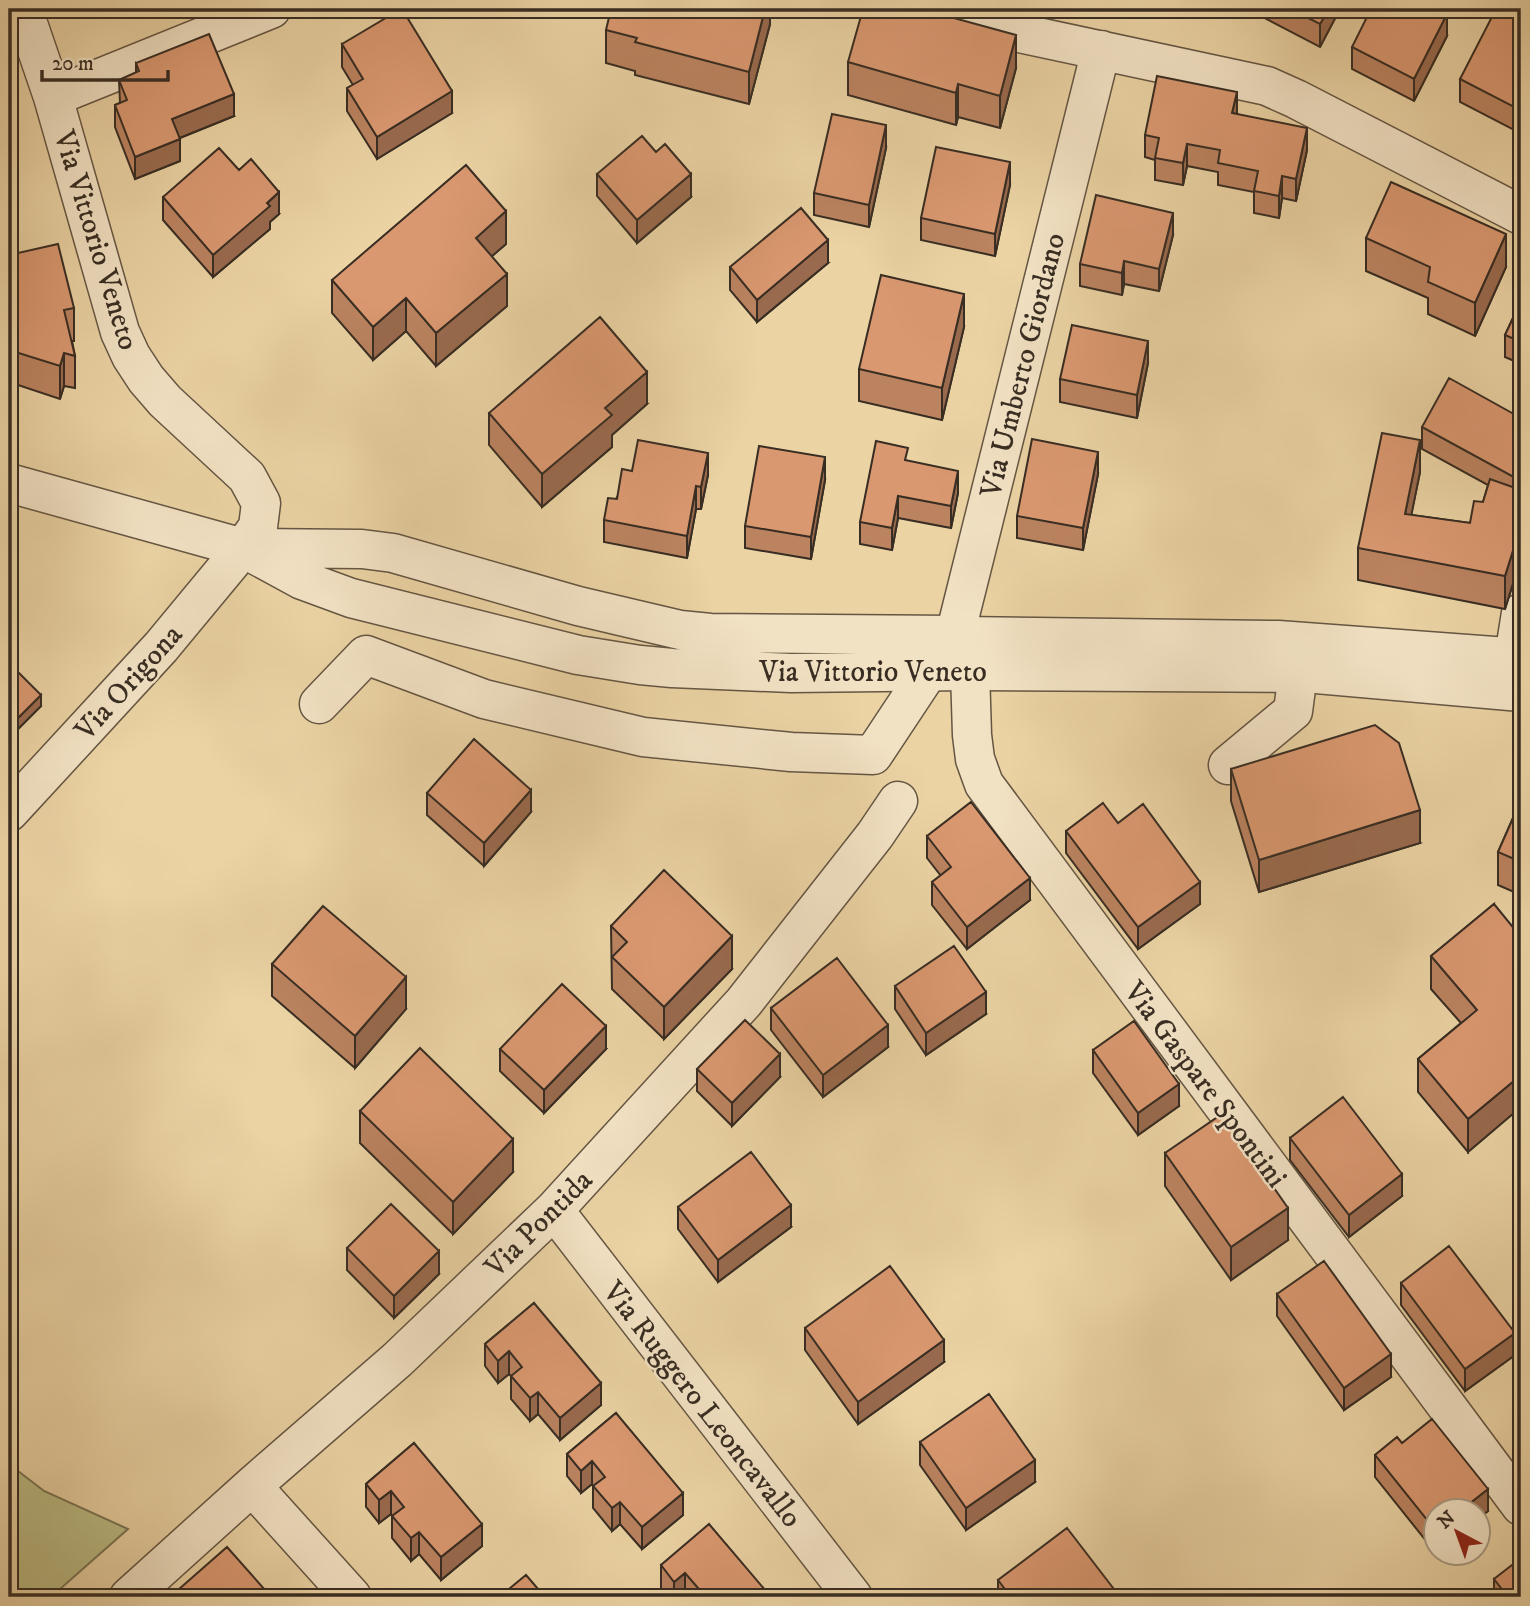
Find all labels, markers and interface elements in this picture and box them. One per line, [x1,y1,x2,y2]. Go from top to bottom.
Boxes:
scale bar [42,38,168,82]
text: 20 m [52,51,94,77]
street label: Via Vittorio Veneto [44,125,147,355]
street label: Via Umberto Giordano [972,229,1074,502]
street label: Via Origona [67,617,191,749]
street label: Via Vittorio Veneto [758,654,987,691]
street label: Via Gaspare Spontini [1115,974,1294,1195]
street label: Via Pontida [477,1162,601,1287]
street label: Via Ruggero Leoncavallo [594,1274,809,1535]
north arrow [1422,1498,1492,1568]
text: N [1433,1506,1461,1534]

